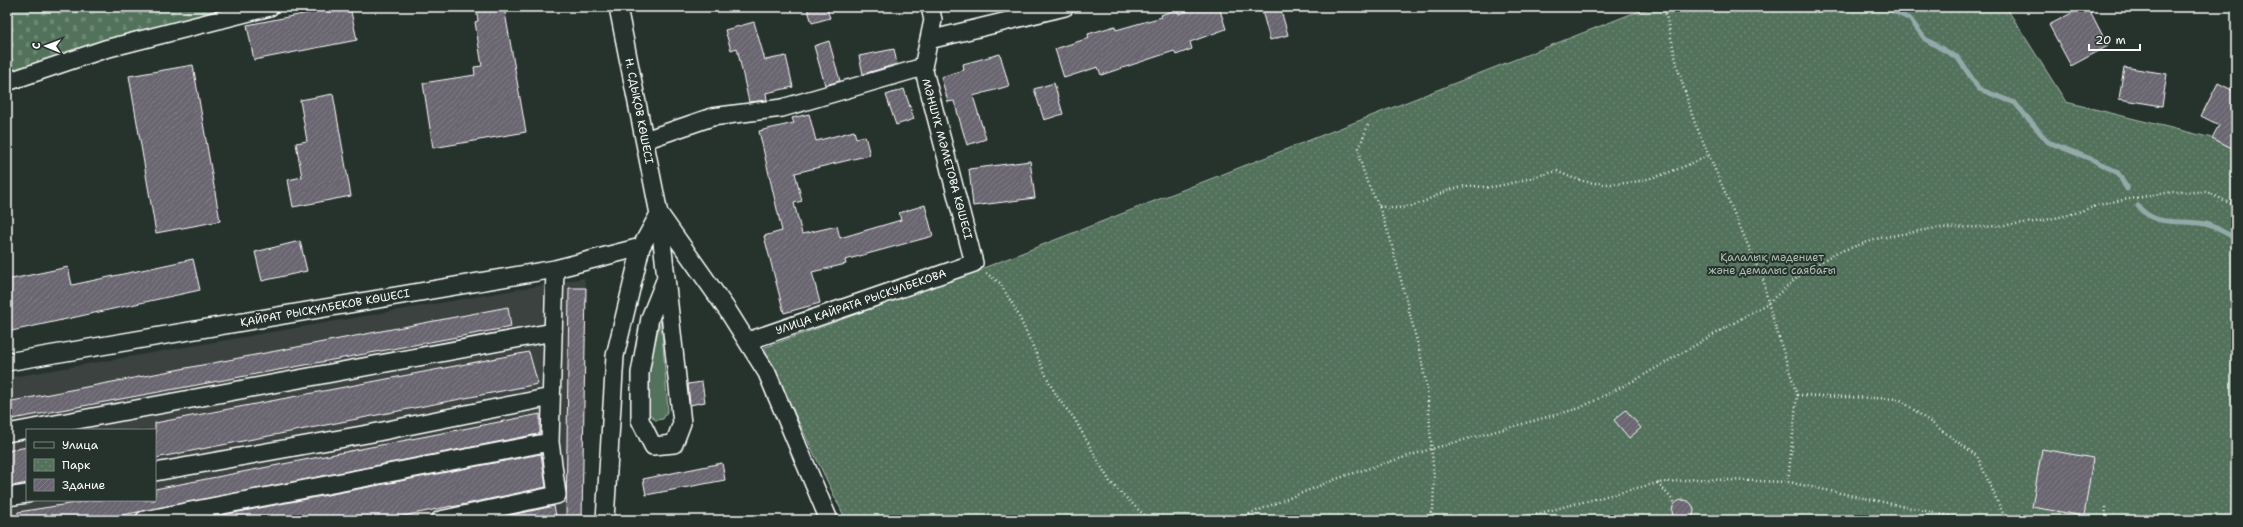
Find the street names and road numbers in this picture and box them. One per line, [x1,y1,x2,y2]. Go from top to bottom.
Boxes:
street label: Н. СДЫҚОВ КӨШЕСІ [621,57,657,165]
street label: МӘНШҮК МӘМЕТОВА КӨШЕСІ [918,77,976,241]
street label: УЛИЦА КАЙРАТА РЫСКУЛБЕКОВА [773,265,948,338]
street label: ҚАЙРАТ РЫСҚҰЛБЕКОВ КӨШЕСІ [239,285,411,330]

